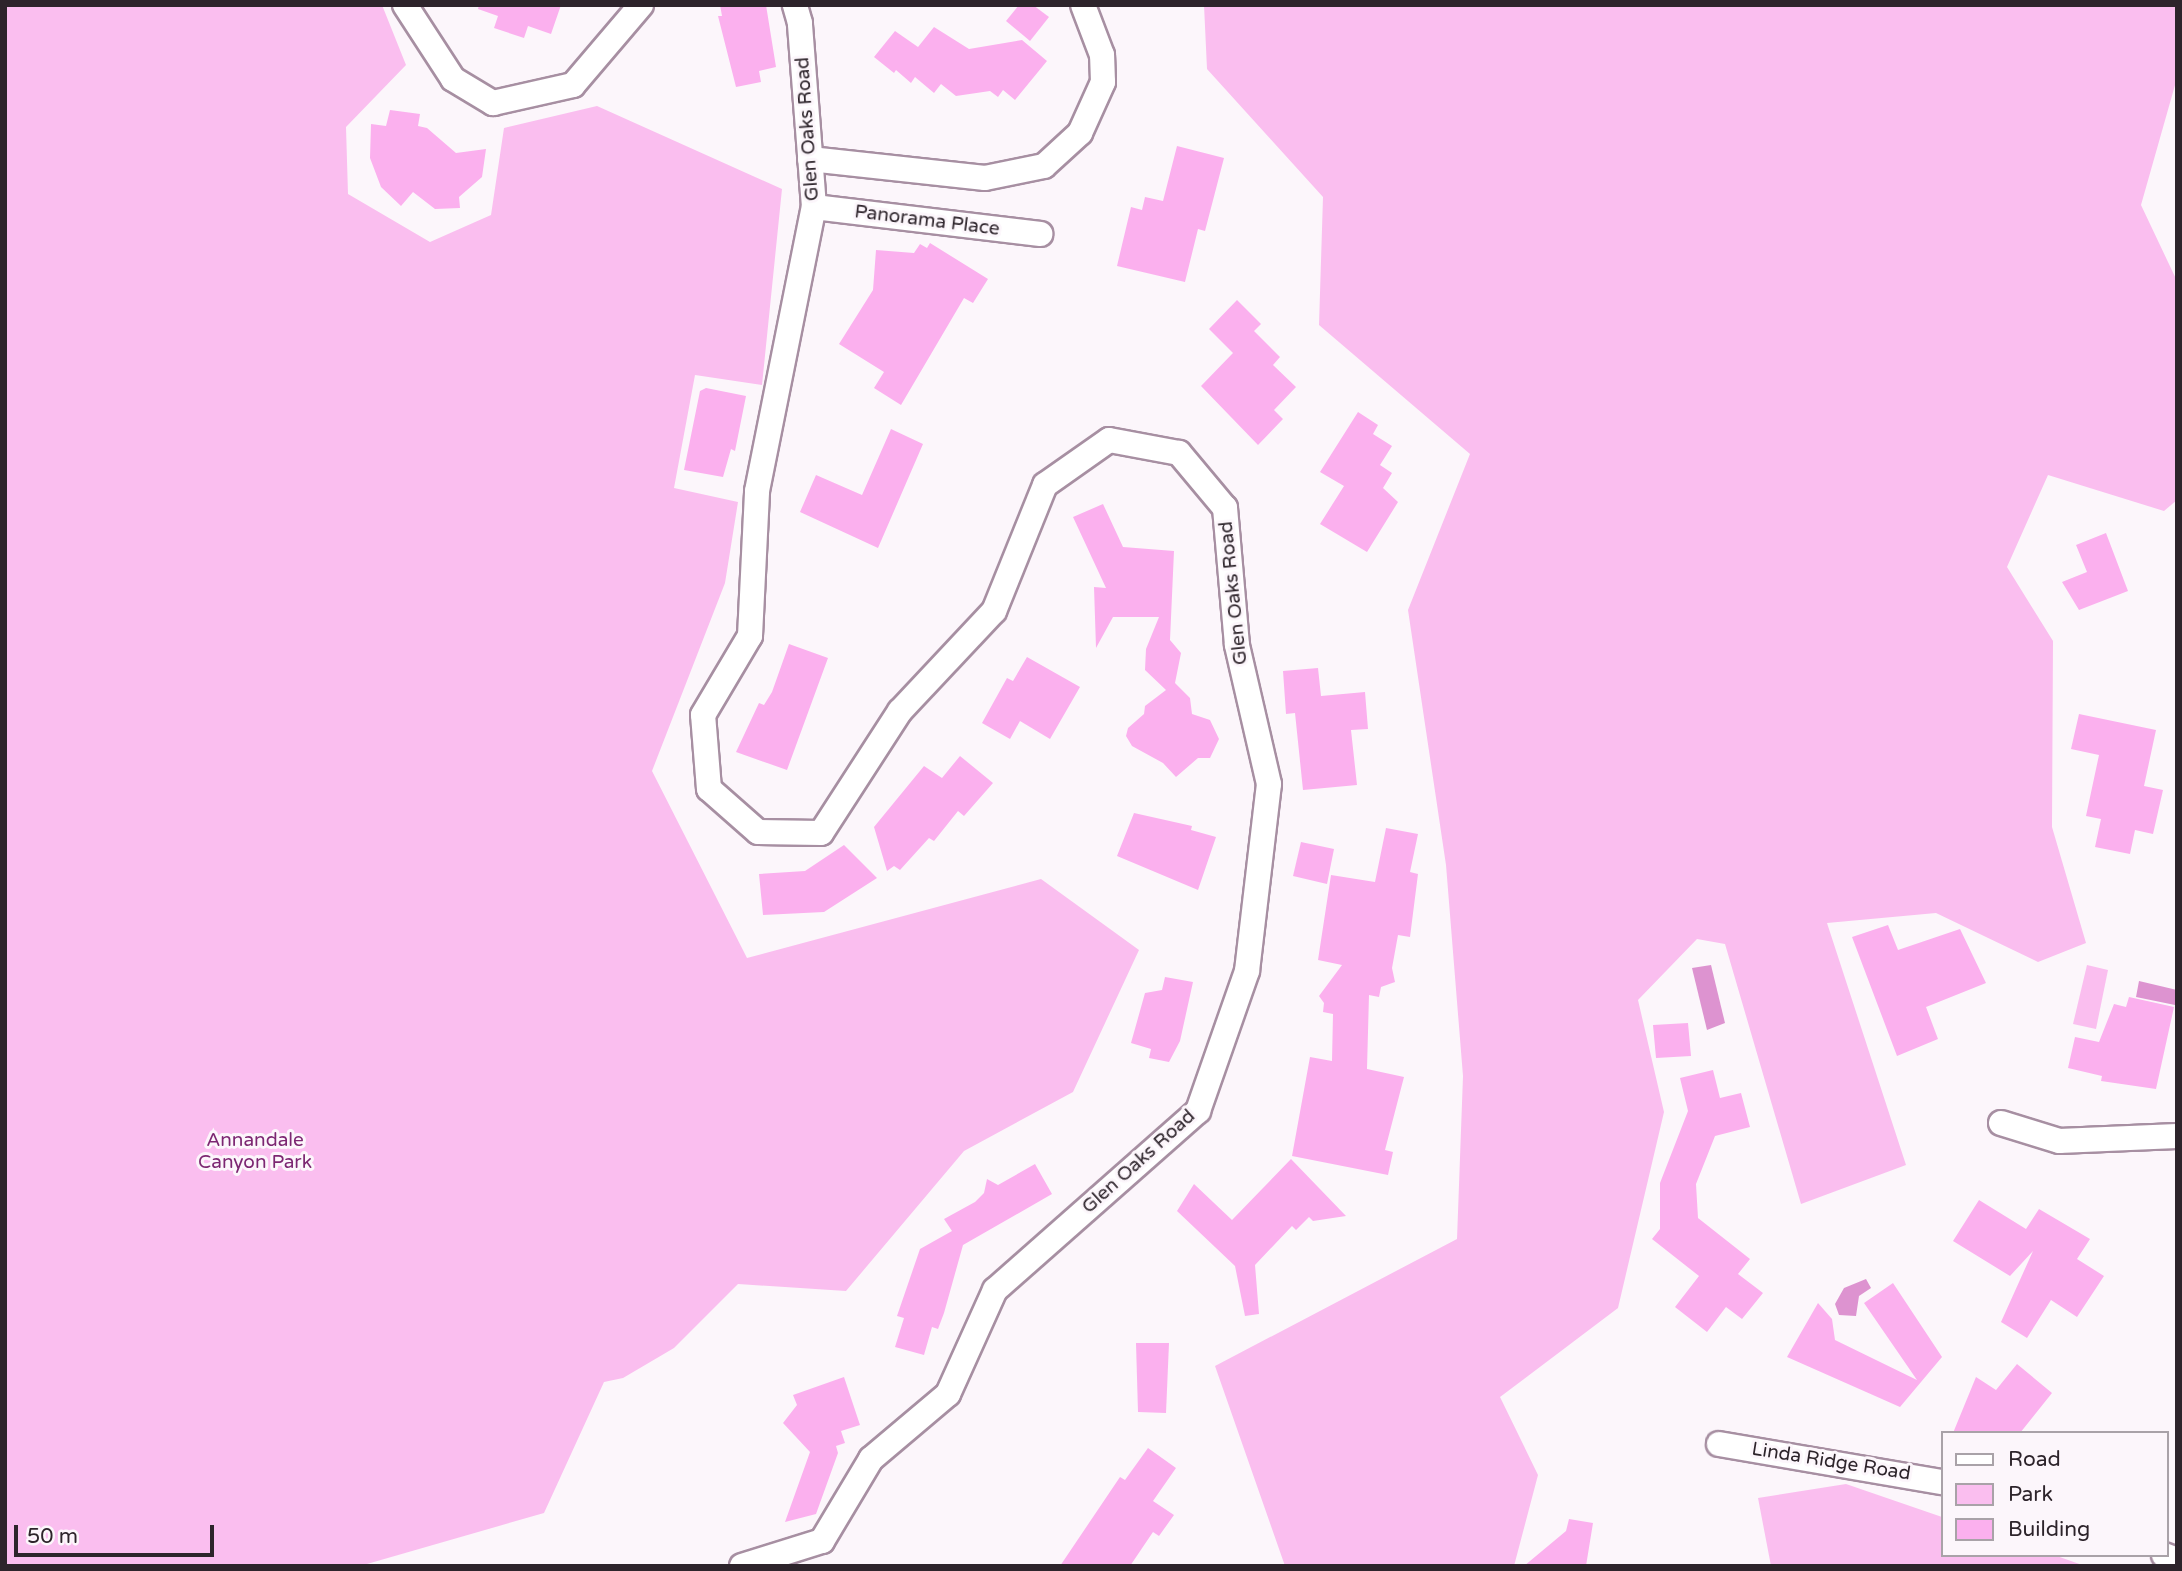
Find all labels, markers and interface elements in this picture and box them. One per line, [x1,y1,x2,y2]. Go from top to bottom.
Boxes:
street label: Glen Oaks Road [792,56,824,202]
street label: Panorama Place [853,201,1001,241]
street label: Glen Oaks Road [1215,520,1253,666]
street label: Glen Oaks Road [1078,1105,1200,1219]
park label: Annandale Canyon Park [198,1130,312,1174]
legend [1940,1431,2168,1557]
street label: Linda Ridge Road [1750,1438,1912,1486]
text: Road [2008,1447,2061,1472]
text: Park [2008,1482,2053,1507]
scale bar [18,1512,217,1556]
text: Building [2008,1517,2090,1542]
text: 50 m [27,1524,78,1549]

